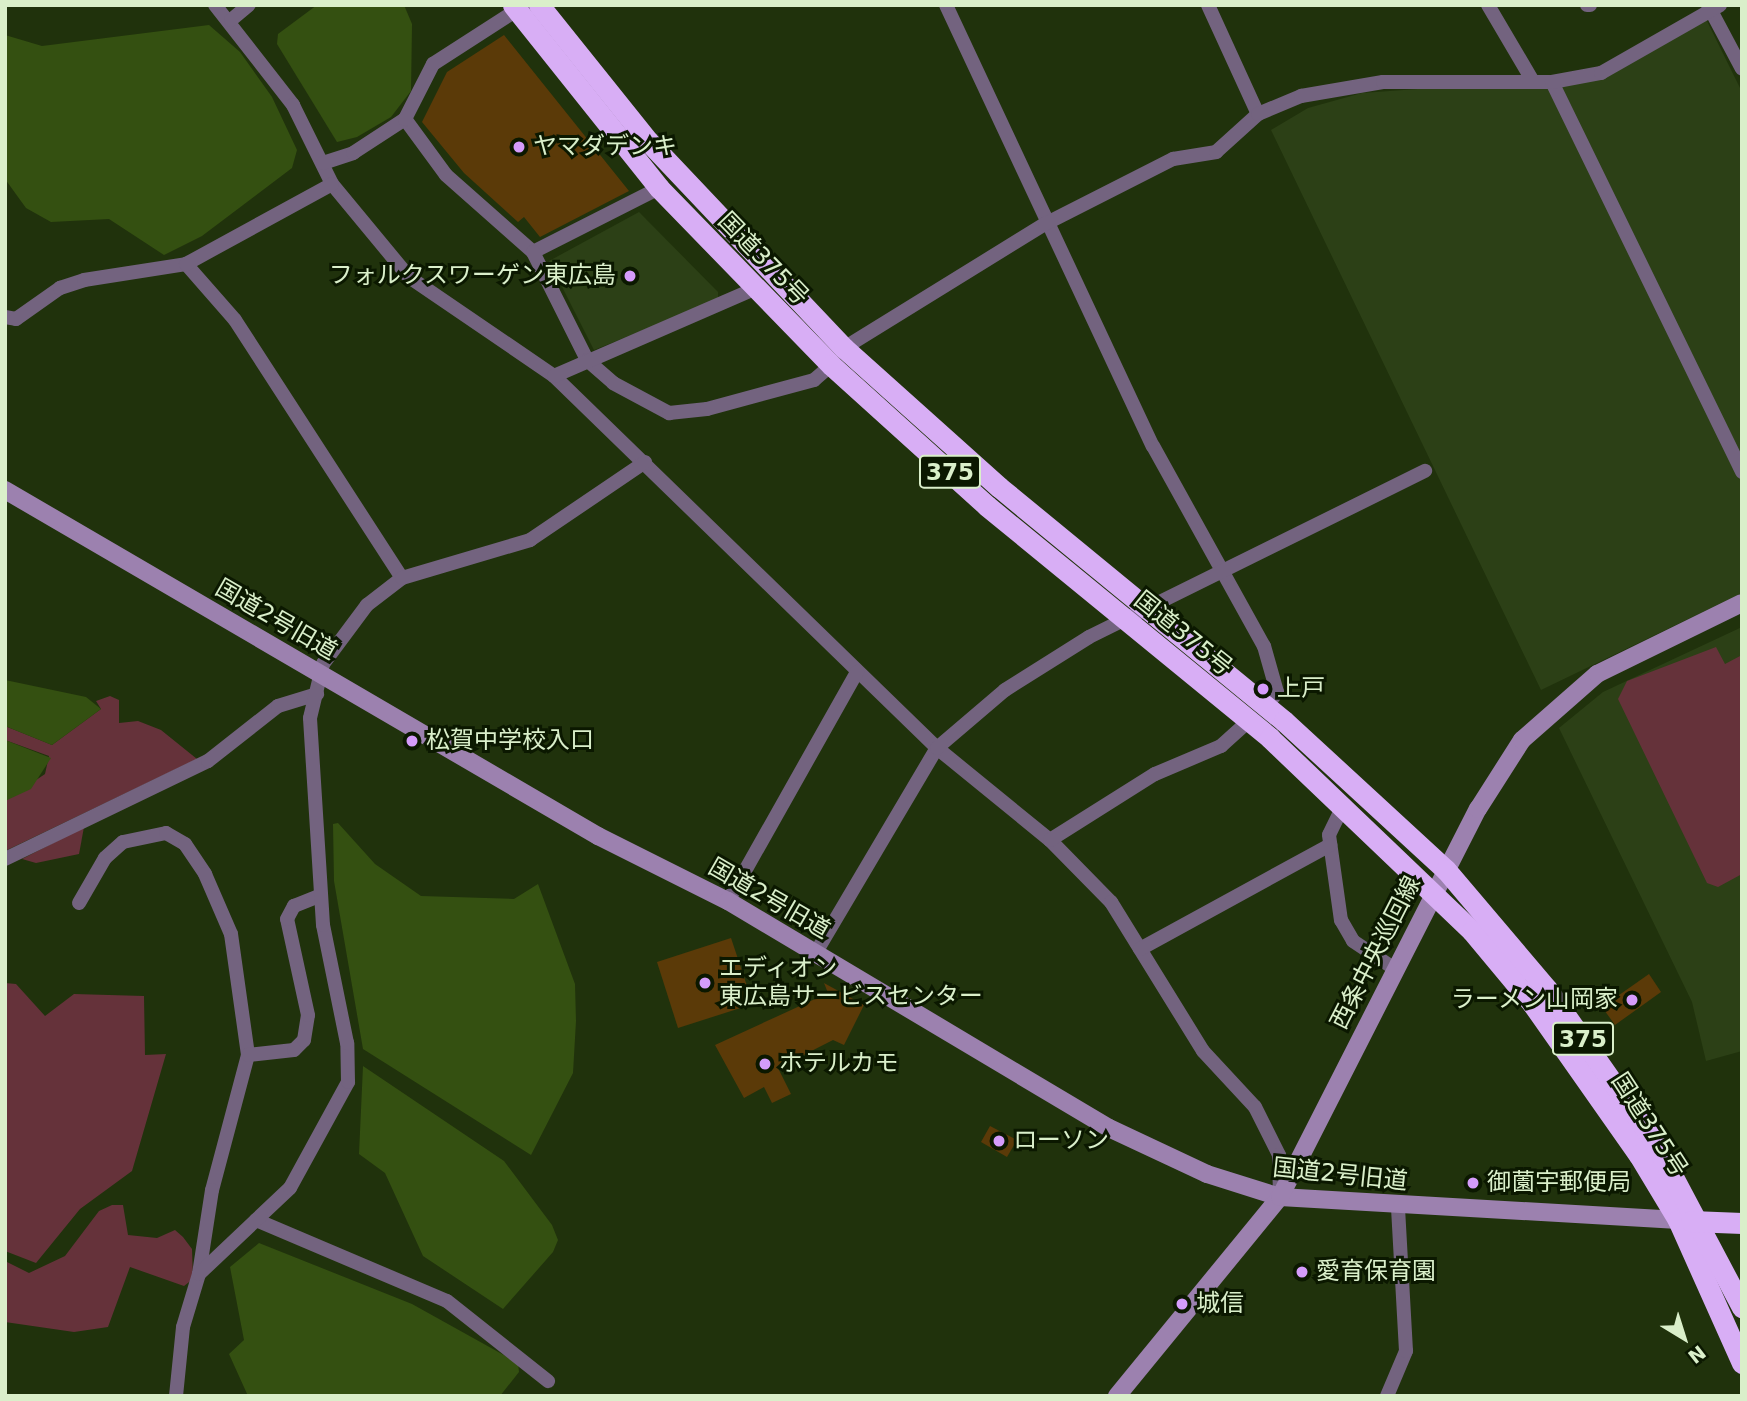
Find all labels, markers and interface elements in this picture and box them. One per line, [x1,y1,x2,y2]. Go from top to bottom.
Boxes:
place label: ヤマダデンキ [533,133,677,161]
marker: ヤマダデンキ [511,139,527,155]
street label: 国道375号 [712,207,814,311]
place label: フォルクスワーゲン東広島 [328,262,616,290]
marker: フォルクスワーゲン東広島 [622,268,638,284]
road number: 375 [918,452,982,492]
street label: 国道2号旧道 [210,574,342,666]
street label: 国道375号 [1128,586,1238,682]
place label: 上戸 [1277,675,1325,703]
marker: 上戸 [1255,681,1271,697]
place label: 松賀中学校入口 [426,727,594,755]
marker: 松賀中学校入口 [404,733,420,749]
street label: 国道2号旧道 [703,853,835,945]
street label: 西条中央巡回線 [1325,872,1427,1034]
place label: エディオン 東広島サービスセンター [719,955,983,1011]
marker: エディオン 東広島サービスセンター [697,975,713,991]
place label: ラーメン山岡家 [1450,986,1618,1014]
marker: ラーメン山岡家 [1624,992,1640,1008]
road number: 375 [1552,1020,1614,1058]
place label: ホテルカモ [779,1050,899,1078]
marker: ホテルカモ [757,1056,773,1072]
street label: 国道375号 [1605,1068,1693,1182]
place label: ローソン [1013,1127,1109,1155]
marker: ローソン [991,1133,1007,1149]
street label: 国道2号旧道 [1271,1154,1409,1196]
place label: 御薗宇郵便局 [1487,1169,1631,1197]
marker: 御薗宇郵便局 [1465,1175,1481,1191]
place label: 愛育保育園 [1316,1258,1436,1286]
marker: 愛育保育園 [1294,1264,1310,1280]
place label: 城信 [1196,1290,1244,1318]
marker: 城信 [1174,1296,1190,1312]
north arrow [1649,1303,1719,1373]
text: N [1684,1341,1710,1368]

